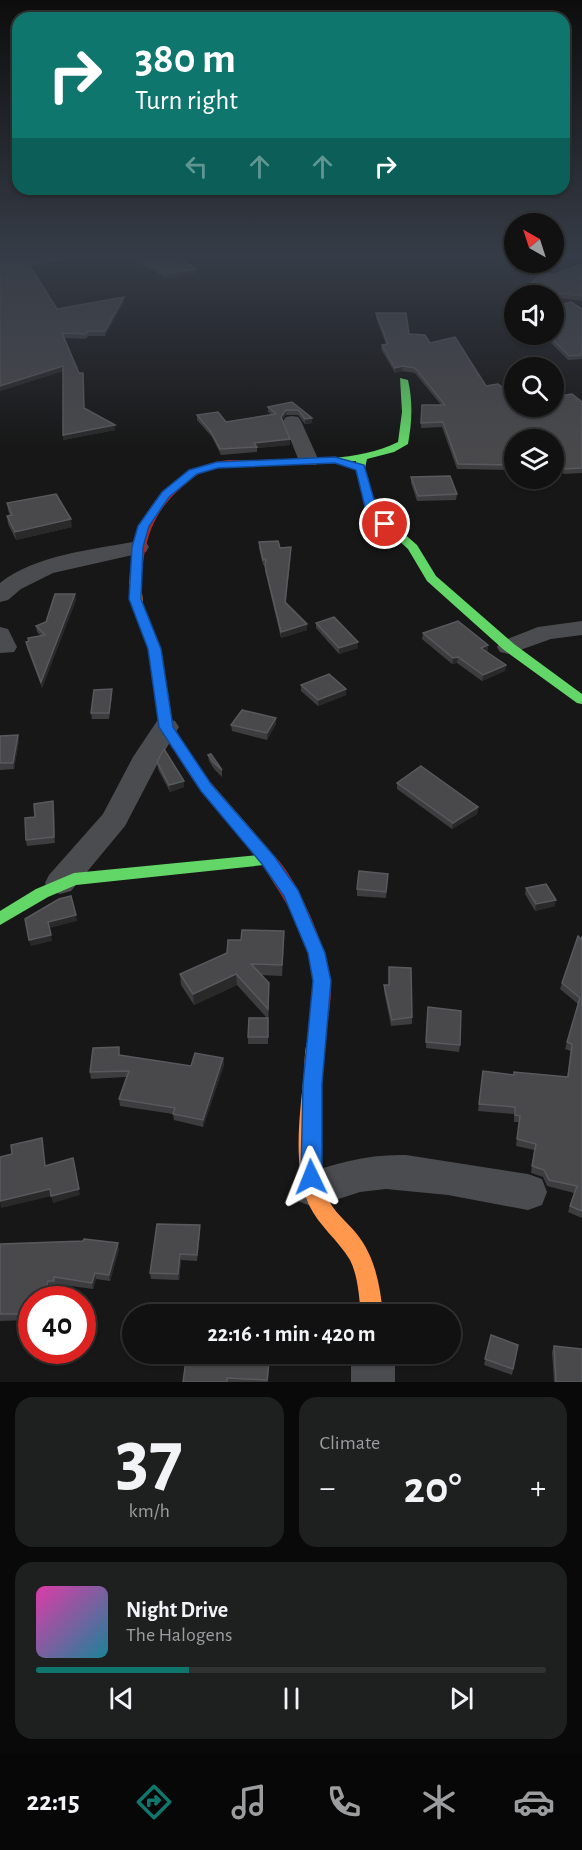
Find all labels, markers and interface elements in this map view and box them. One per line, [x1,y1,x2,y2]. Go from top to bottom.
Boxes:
icon: right [36,36,114,114]
text: 380 m [135,38,236,80]
text: Turn right [135,87,238,114]
icon: left [180,150,213,183]
icon: ahead [243,150,276,183]
icon: ahead [306,150,339,183]
icon: right [369,150,402,183]
north arrow [504,213,564,273]
map controls [504,213,564,489]
button: sound [504,285,564,345]
button: search [504,357,564,417]
button: layers [504,429,564,489]
pin [359,498,410,549]
icon: arrive [368,507,401,540]
position arrow [279,1145,343,1209]
speed limit sign: 40 [18,1286,96,1364]
text: 22:16 · 1 min · 420 m [207,1323,376,1345]
text: 37 [116,1421,183,1499]
text: Climate [320,1433,380,1453]
text: 20° [404,1466,462,1511]
text: − [320,1472,335,1505]
text: + [530,1472,546,1505]
text: km/h [129,1501,170,1521]
text: Night Drive [126,1599,228,1621]
text: The Halogens [126,1625,232,1645]
icon: previous [105,1682,138,1715]
icon: pause [275,1682,308,1715]
icon: next [445,1682,478,1715]
icon: directions [133,1781,175,1823]
icon: music [228,1781,270,1823]
icon: phone [323,1781,365,1823]
icon: climate [418,1781,460,1823]
icon: car [513,1781,555,1823]
text: 22:15 [27,1788,80,1815]

